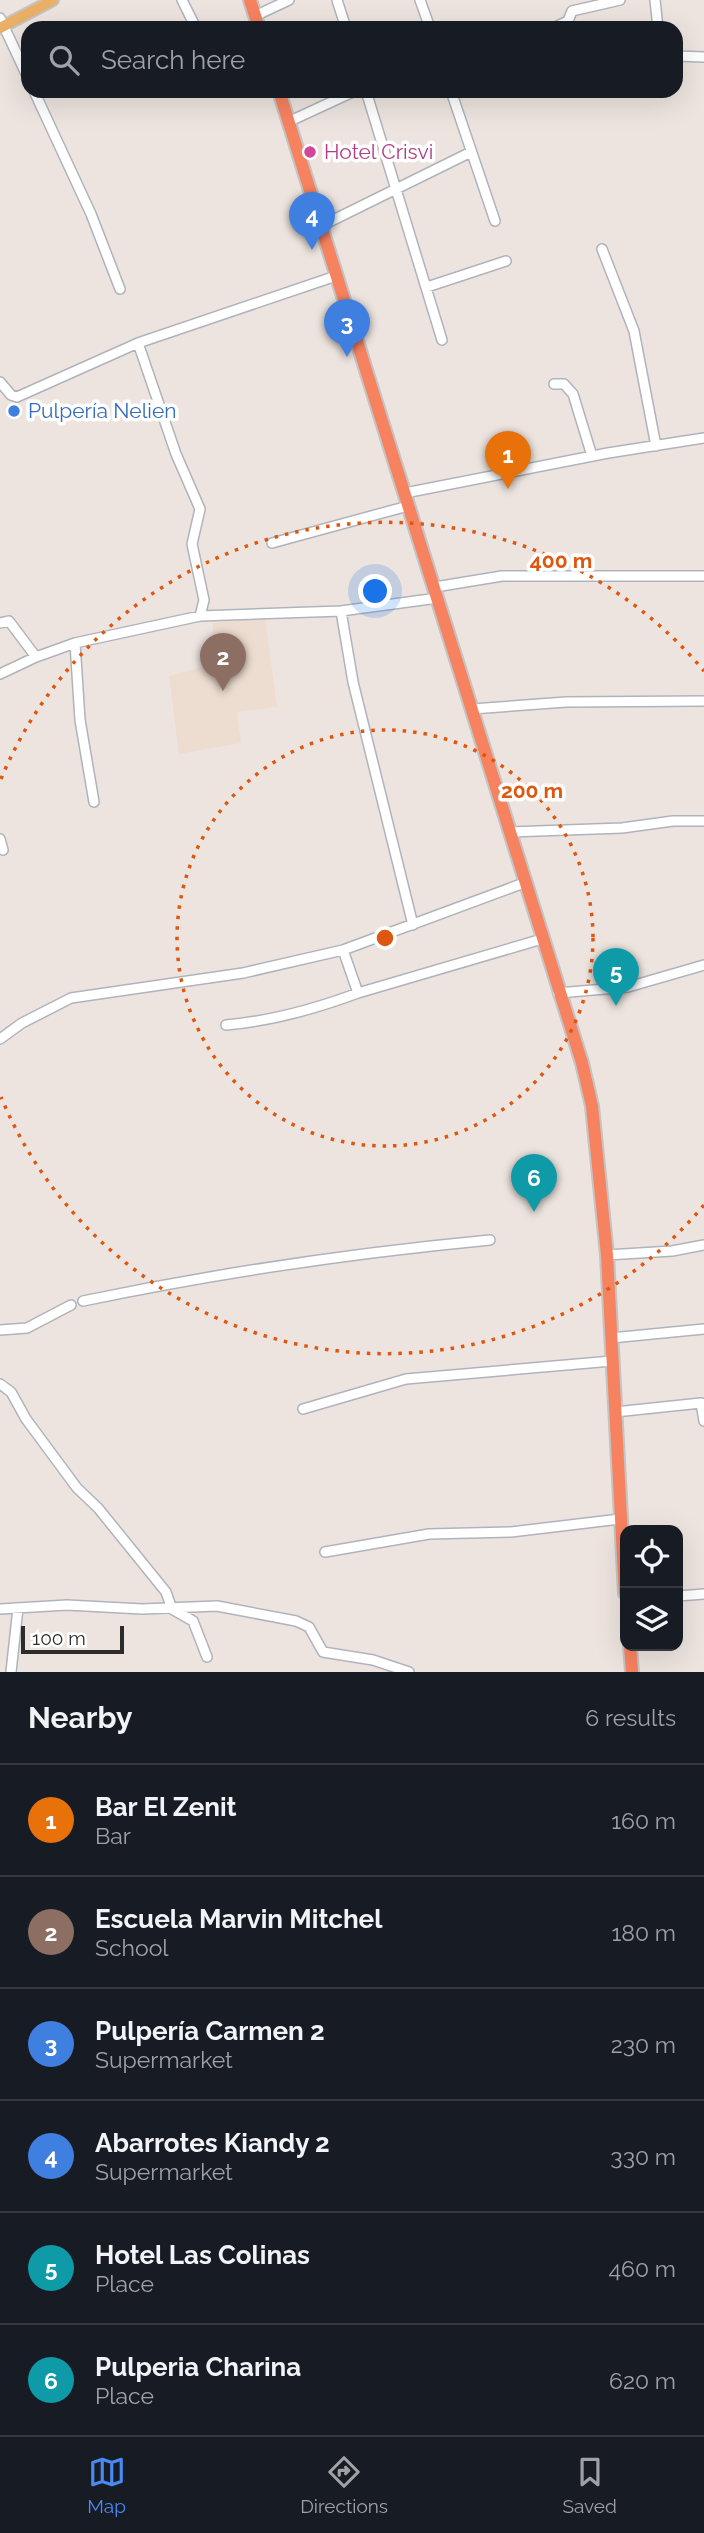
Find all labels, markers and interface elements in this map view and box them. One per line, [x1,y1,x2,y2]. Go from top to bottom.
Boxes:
search box [21,21,683,98]
icon: search [45,41,83,79]
text: Search here [101,45,245,75]
place label: Hotel Crisvi [324,139,433,164]
marker: Hotel Crisvi [302,144,318,160]
pin: 4 [289,192,335,250]
pin: 3 [324,299,370,357]
place label: Pulpería Nelien [28,398,177,423]
marker: Pulpería Nelien [6,403,22,419]
pin: 1 [485,431,531,489]
text: 400 m [530,548,592,573]
your location [358,574,392,608]
pin: 2 [200,633,246,691]
text: 200 m [501,778,563,803]
centre of rings [373,926,397,950]
pin: 5 [593,948,639,1006]
pin: 6 [511,1154,557,1212]
map controls [620,1525,683,1651]
button: locate [620,1525,683,1588]
button: layers [620,1588,683,1651]
scale bar [21,1623,124,1655]
text: 100 m [32,1627,86,1649]
text: Nearby [28,1700,132,1735]
text: 6 results [585,1704,676,1731]
text: Bar El Zenit [95,1792,237,1822]
text: 1 [45,1807,57,1834]
text: 160 m [611,1807,676,1834]
text: Bar [95,1822,131,1849]
text: Escuela Marvin Mitchel [95,1904,382,1934]
text: 2 [45,1919,57,1946]
text: 180 m [611,1919,676,1946]
text: School [95,1934,169,1961]
text: Pulpería Carmen 2 [95,2016,325,2046]
text: 3 [45,2031,57,2058]
text: 230 m [611,2031,676,2058]
text: Supermarket [95,2046,233,2073]
text: Abarrotes Kiandy 2 [95,2128,330,2158]
text: 4 [44,2143,58,2170]
text: 330 m [610,2143,676,2170]
text: Supermarket [95,2158,233,2185]
text: Hotel Las Colinas [95,2240,310,2270]
text: 5 [45,2255,57,2282]
text: 460 m [608,2255,676,2282]
text: Place [95,2270,154,2297]
text: Pulperia Charina [95,2352,301,2382]
text: 6 [44,2367,58,2394]
text: 620 m [609,2367,676,2394]
text: Place [95,2382,154,2409]
tab: Map [87,2453,126,2517]
tab: Directions [300,2453,388,2517]
tab: Saved [562,2453,617,2517]

